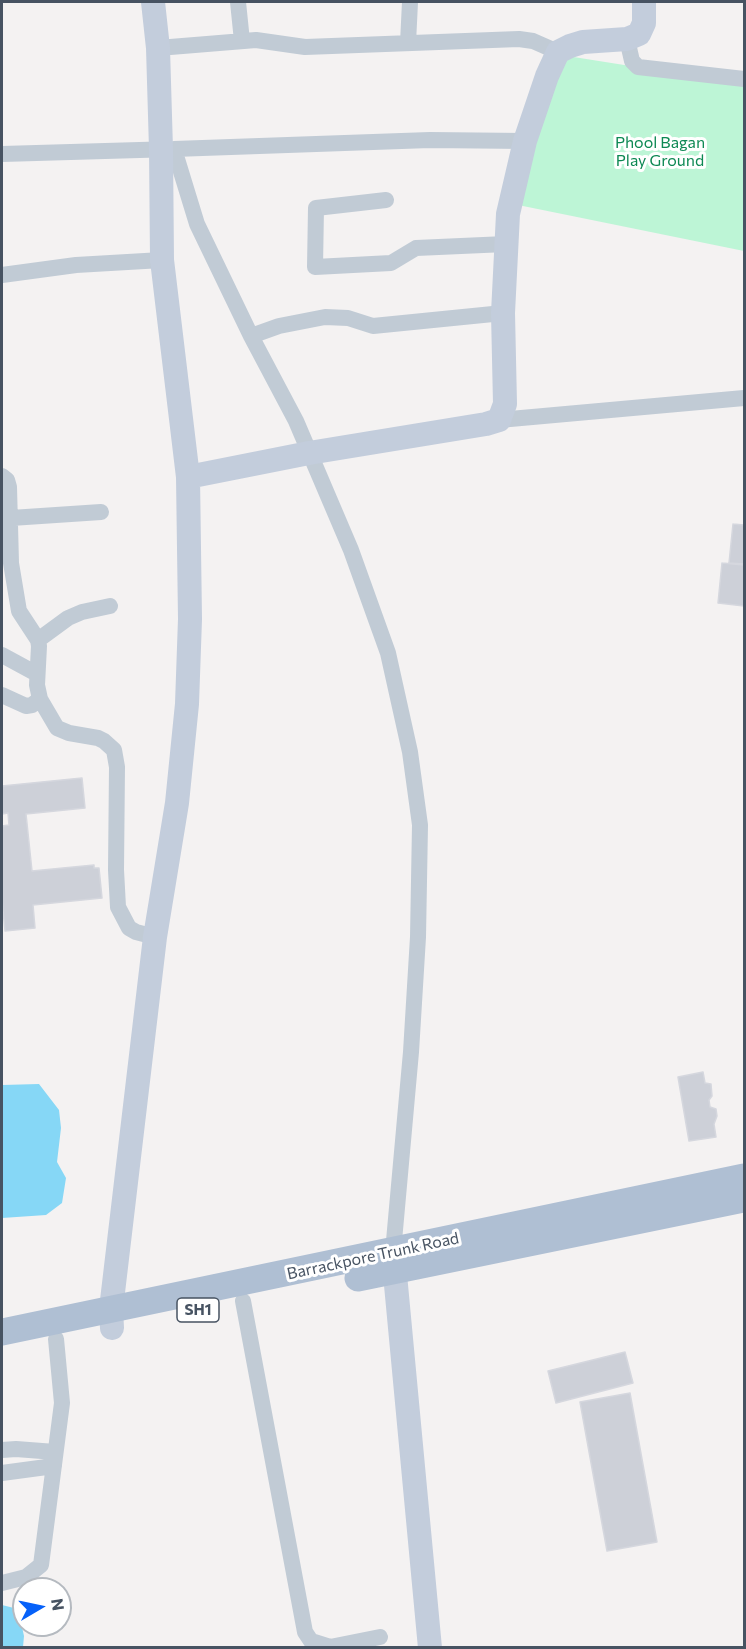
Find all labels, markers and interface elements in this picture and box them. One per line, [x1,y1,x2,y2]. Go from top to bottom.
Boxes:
park label: Phool Bagan Play Ground [615,133,705,171]
street label: Barrackpore Trunk Road [285,1228,461,1284]
road number: SH1 [177,1298,219,1322]
north arrow [12,1577,72,1637]
text: N [48,1597,69,1612]

